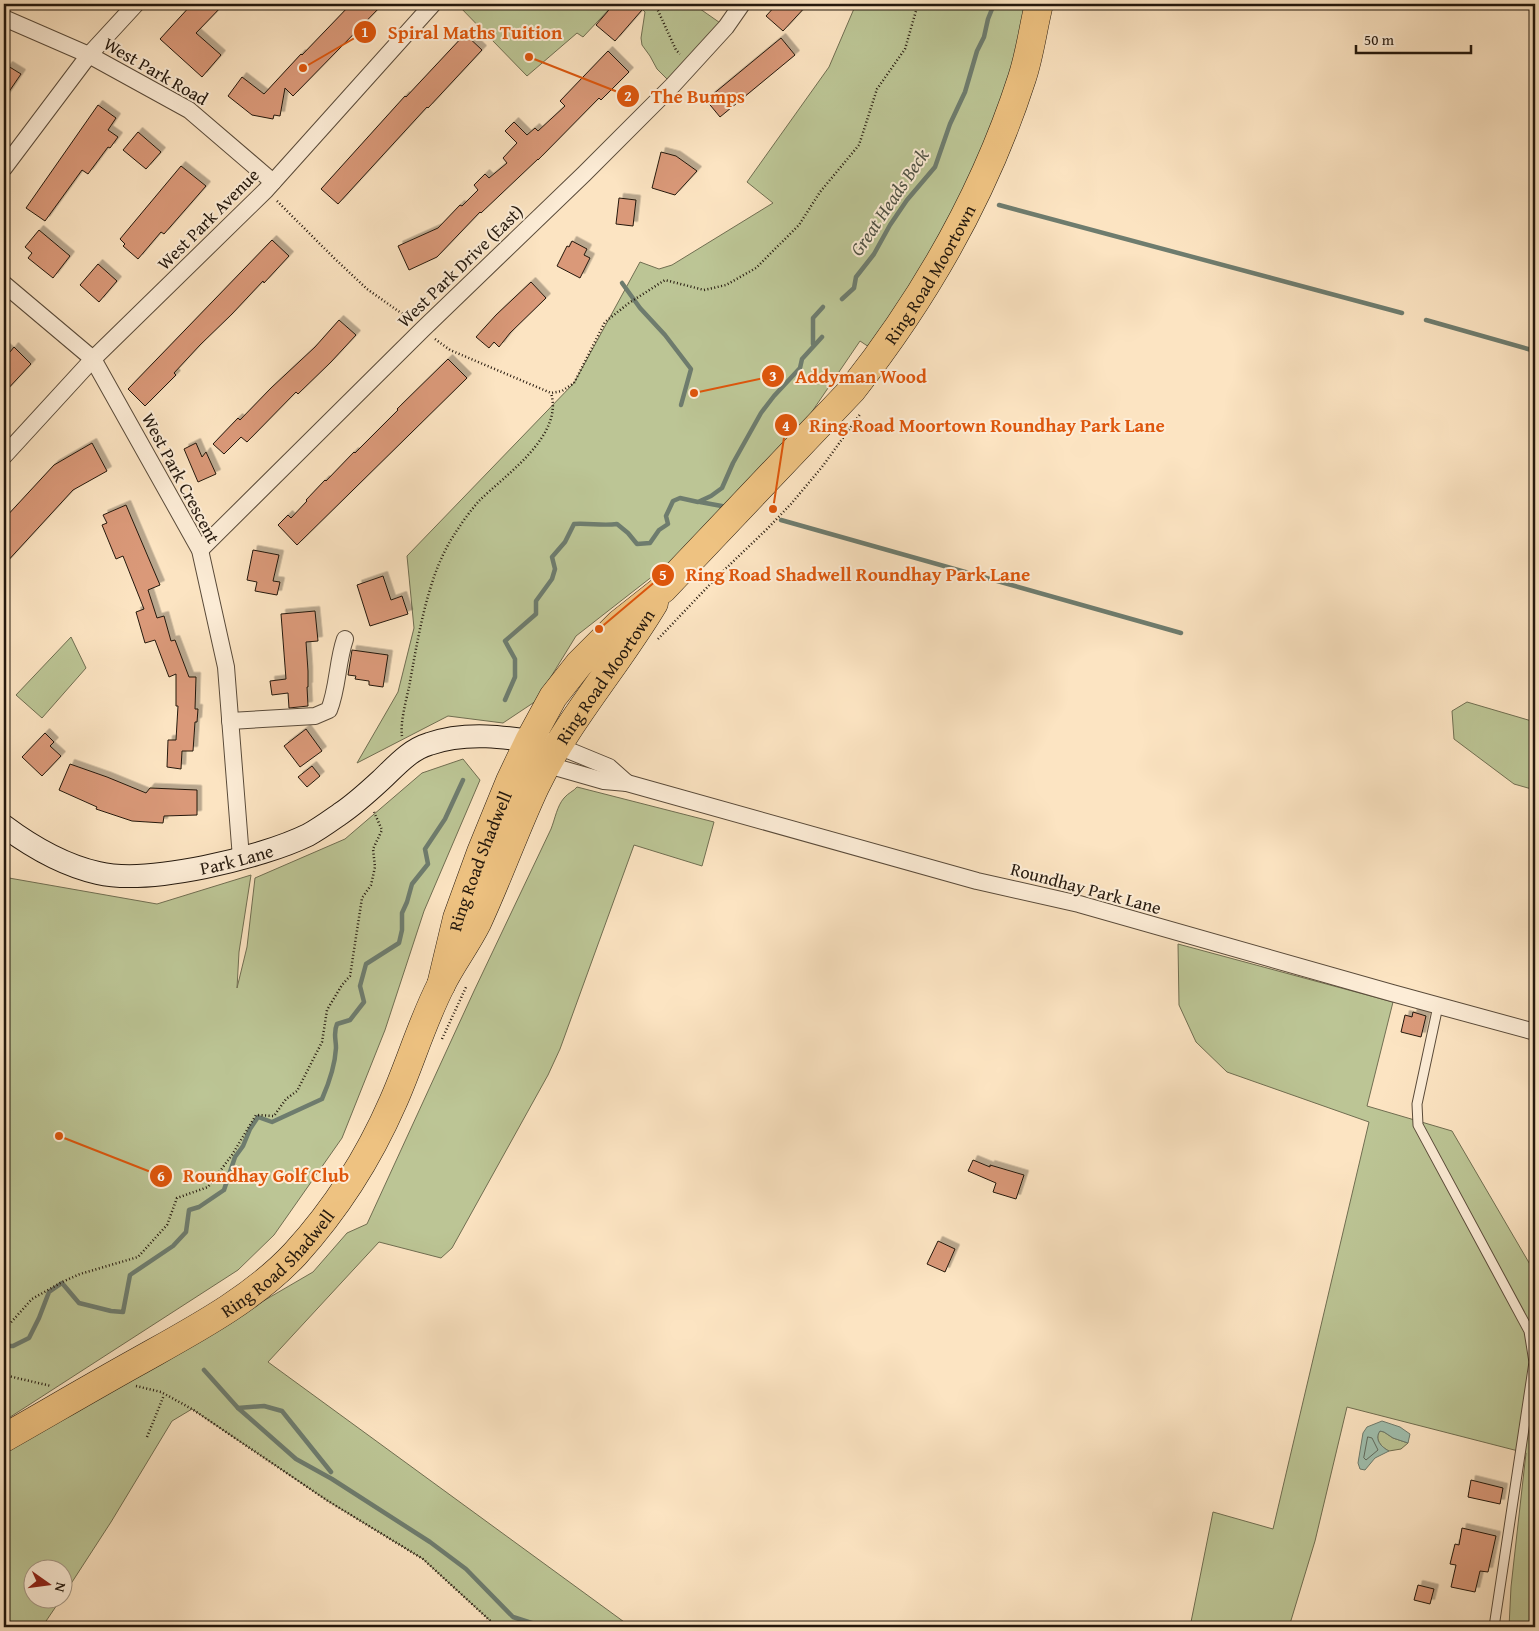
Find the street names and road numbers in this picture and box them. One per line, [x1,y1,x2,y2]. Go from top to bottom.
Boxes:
street label: West Park Road [99,30,214,112]
street label: West Park Avenue [151,162,265,276]
street label: West Park Drive (East) [391,199,529,333]
street label: Ring Road Moortown [877,200,982,350]
street label: West Park Crescent [135,408,227,549]
street label: Ring Road Moortown [549,603,661,749]
street label: Ring Road Shadwell [441,787,518,934]
street label: Park Lane [197,836,277,881]
street label: Roundhay Park Lane [1008,855,1164,921]
street label: Ring Road Shadwell [215,1204,341,1324]

